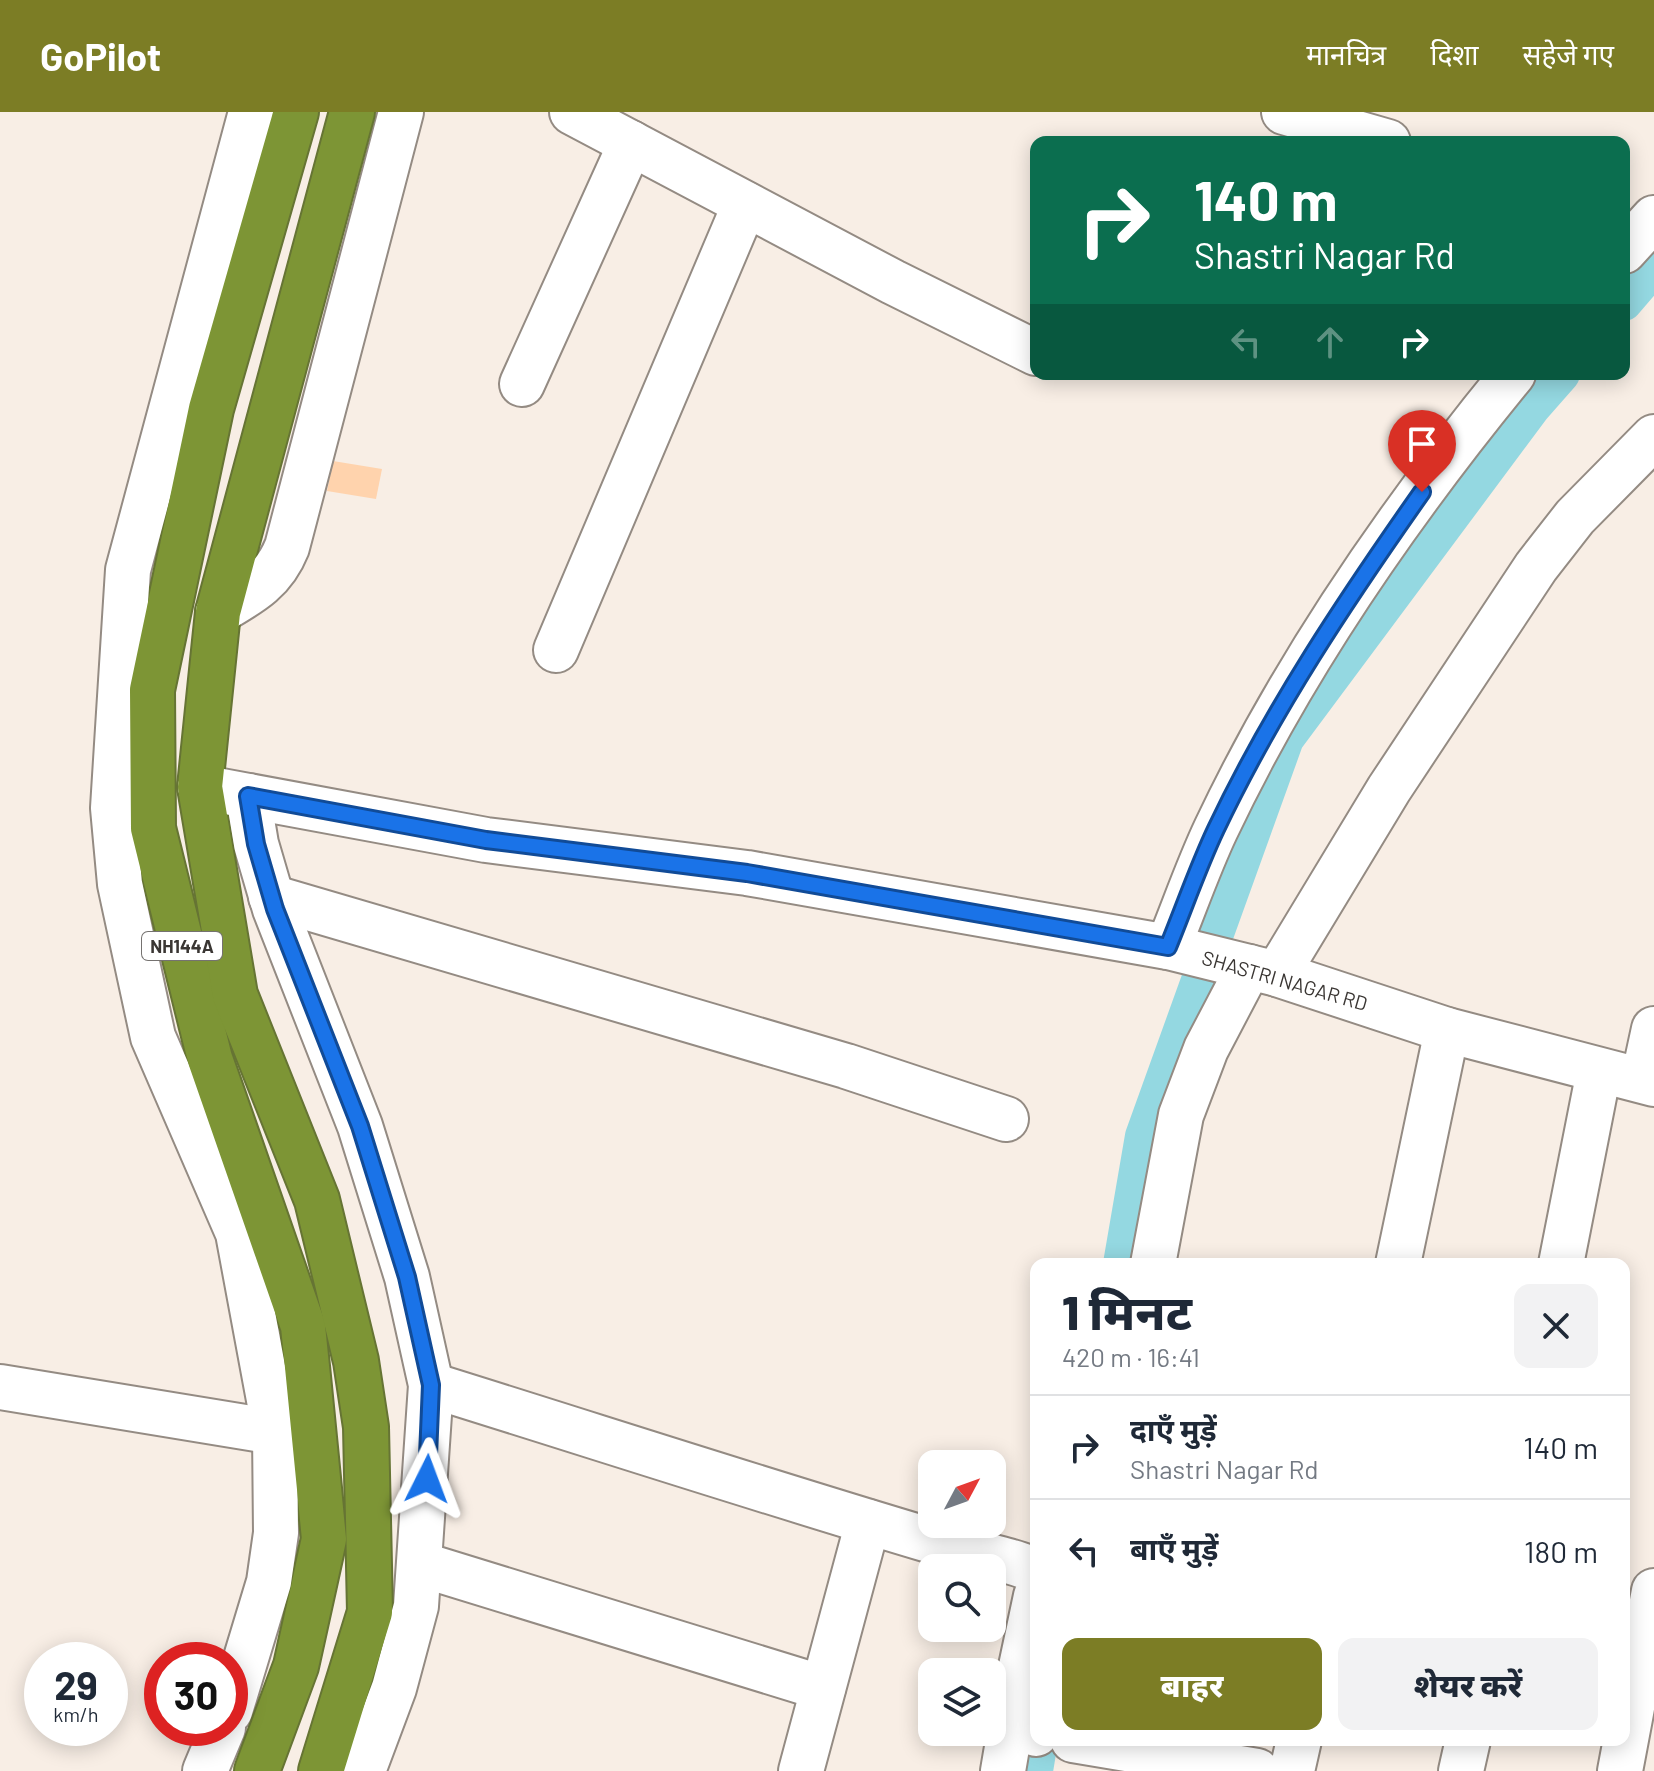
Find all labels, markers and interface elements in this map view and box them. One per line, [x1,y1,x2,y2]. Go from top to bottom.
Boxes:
text: GoPilot [40,33,161,79]
text: मानचित्र [1306,37,1386,71]
text: दिशा [1430,37,1479,71]
text: सहेजे गए [1523,37,1614,71]
text: 140 m [1194,165,1338,232]
icon: right [1062,168,1166,272]
text: Shastri Nagar Rd [1194,233,1455,276]
icon: left [1224,320,1268,364]
icon: ahead [1308,320,1352,364]
icon: right [1392,320,1436,364]
pin [1388,410,1456,492]
icon: arrive [1400,422,1444,466]
road number: NH144A [142,932,222,960]
street label: SHASTRI NAGAR RD [1199,945,1371,1015]
text: 1 मिनट [1062,1282,1192,1340]
button: close [1514,1284,1598,1368]
text: 420 m · 16:41 [1062,1341,1200,1372]
text: दाएँ मुड़ें [1130,1411,1217,1447]
icon: right [1062,1425,1106,1469]
text: 140 m [1523,1429,1598,1465]
position arrow [385,1437,469,1521]
north arrow [918,1450,1006,1538]
map controls [918,1450,1006,1746]
text: Shastri Nagar Rd [1130,1453,1318,1484]
icon: left [1062,1529,1106,1573]
text: बाएँ मुड़ें [1130,1530,1218,1566]
text: 180 m [1524,1533,1598,1569]
button: search [918,1554,1006,1642]
button: बाहर [1062,1638,1322,1730]
button: शेयर करें [1338,1638,1598,1730]
speed limit sign: 30 [144,1642,248,1746]
button: layers [918,1658,1006,1746]
text: 29 [54,1660,98,1708]
text: km/h [53,1702,99,1726]

